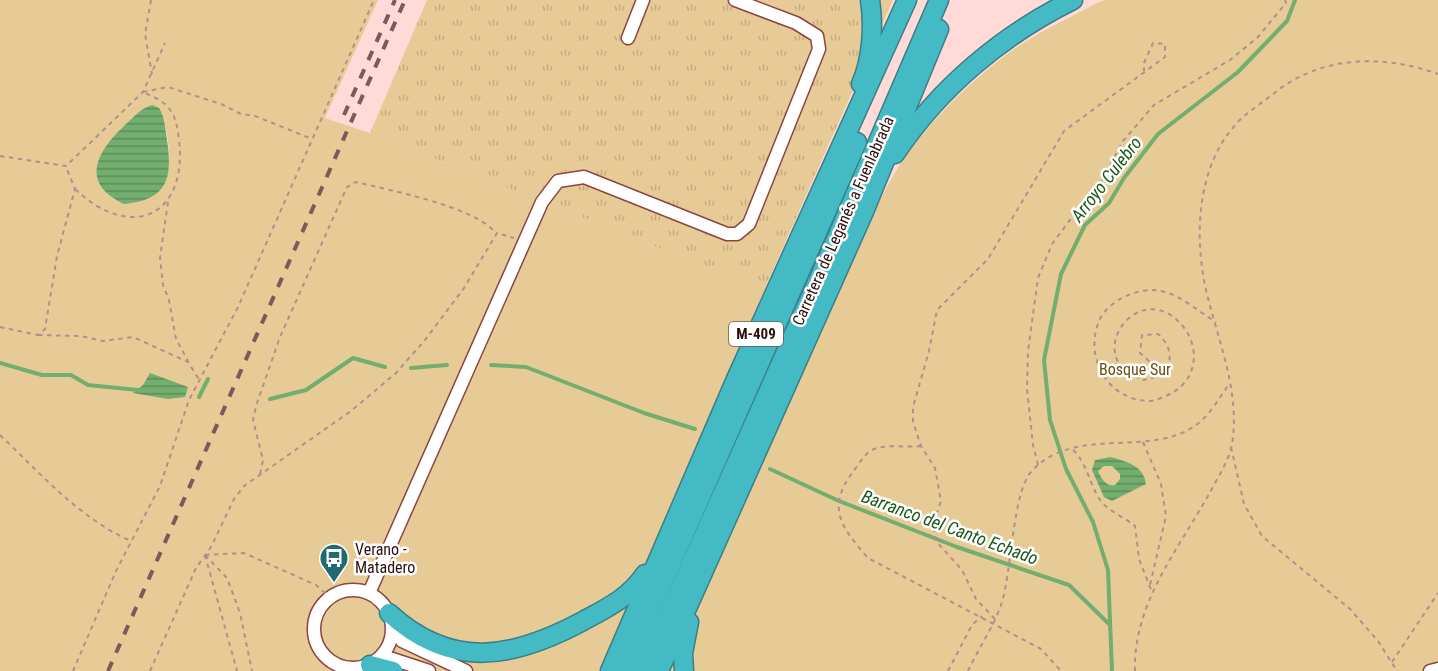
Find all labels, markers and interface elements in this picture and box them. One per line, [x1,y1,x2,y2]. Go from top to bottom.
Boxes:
street label: Carretera de Leganés a Fuenlabrada [788,114,898,328]
water label: Arroyo Culebro [1066,132,1146,227]
road number: M-409 [729,322,783,346]
park label: Bosque Sur [1099,360,1171,379]
water label: Barranco del Canto Echado [859,485,1041,569]
place label: Verano - Matadero [355,540,415,577]
bus stop icon: Verano - Matadero [318,542,350,584]

